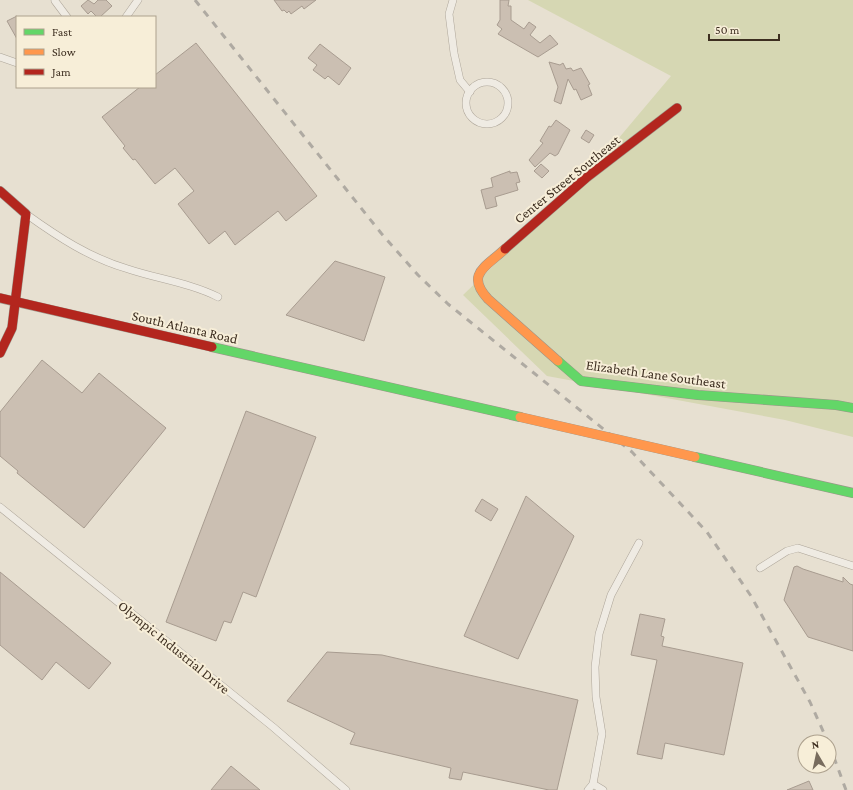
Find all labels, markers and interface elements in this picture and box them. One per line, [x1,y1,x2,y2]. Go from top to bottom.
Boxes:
legend [16,16,156,88]
scale bar [709,16,779,42]
text: 50 m [715,23,740,37]
text: Fast [52,25,73,39]
text: Slow [52,45,76,59]
text: Jam [51,65,71,79]
street label: Center Street Southeast [511,131,623,227]
street label: South Atlanta Road [131,307,240,347]
street label: Elizabeth Lane Southeast [585,356,727,392]
street label: Olympic Industrial Drive [115,597,233,697]
north arrow [797,734,837,774]
text: N [811,738,821,751]

